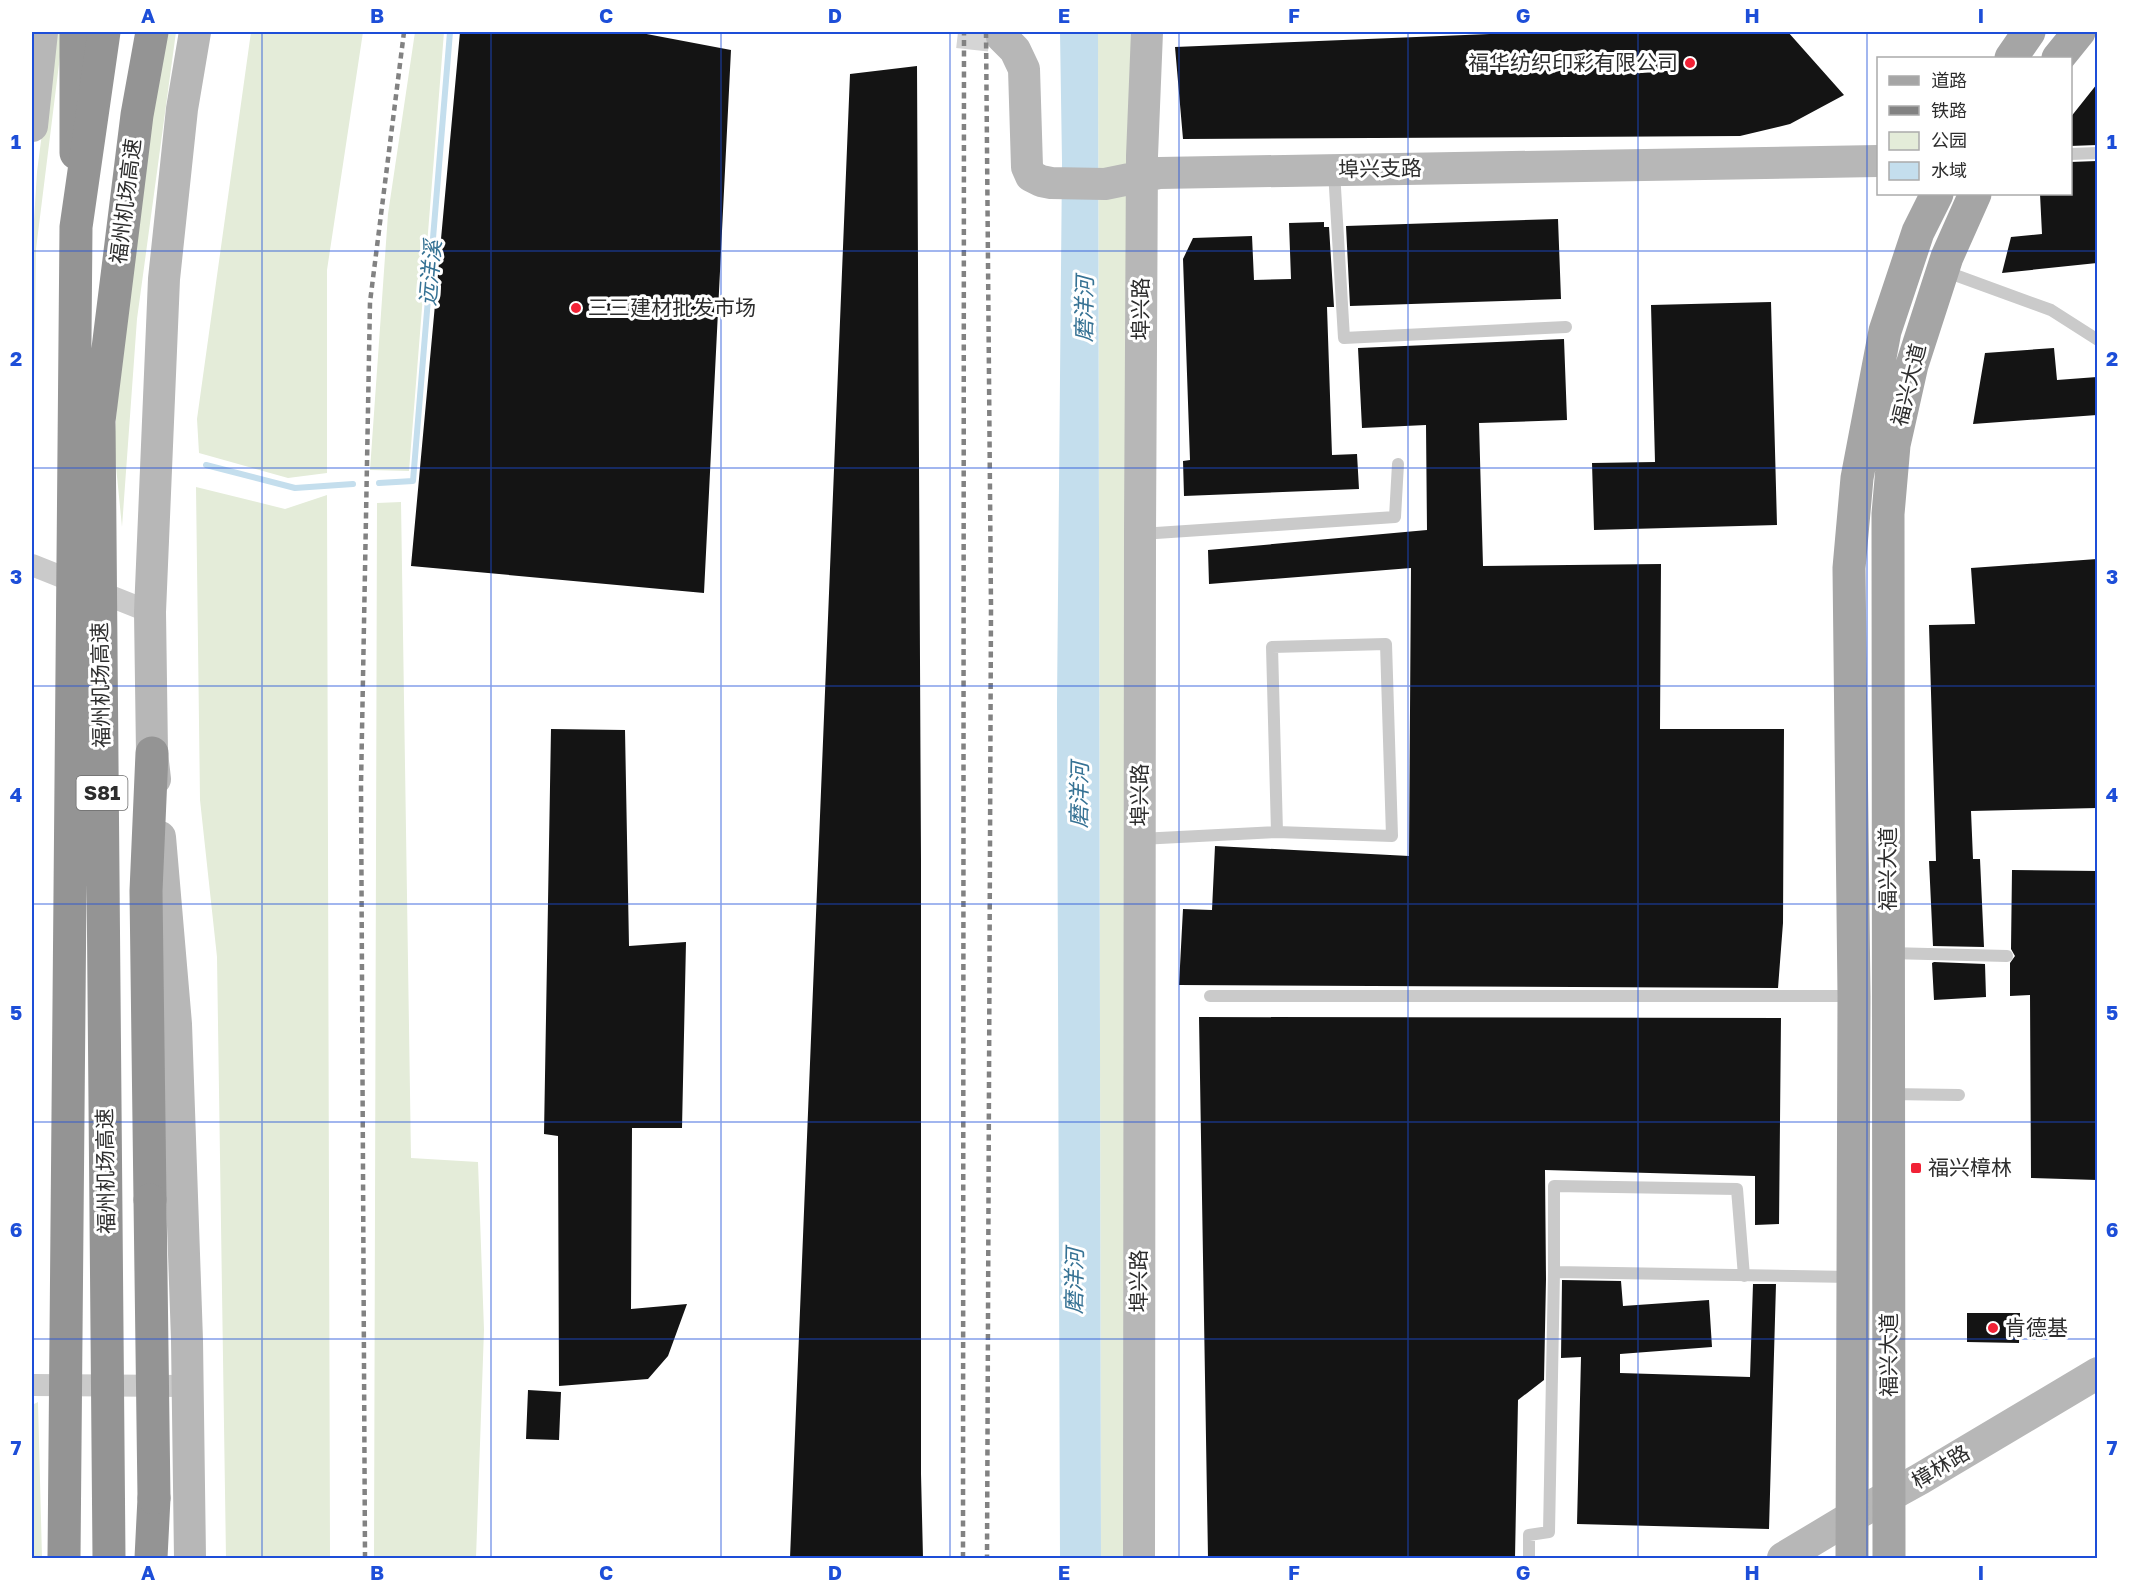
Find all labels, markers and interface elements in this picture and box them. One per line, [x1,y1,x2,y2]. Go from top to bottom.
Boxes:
text: A [141,3,155,27]
text: B [370,3,384,27]
text: C [599,3,613,27]
text: D [828,3,842,27]
text: E [1058,3,1070,27]
text: F [1288,3,1300,27]
text: G [1516,3,1530,27]
text: H [1744,3,1760,27]
text: I [1978,3,1984,27]
place label: 福华纺织印彩有限公司 [1468,49,1678,75]
marker: 福华纺织印彩有限公司 [1683,56,1697,70]
legend [1877,57,2072,195]
text: 道路 [1931,69,1967,91]
text: 铁路 [1931,99,1967,121]
text: 1 [11,129,21,153]
text: 公园 [1931,129,1967,151]
text: 1 [2107,129,2117,153]
street label: 福州机场高速 [104,137,146,265]
street label: 埠兴支路 [1338,154,1422,182]
text: 水域 [1931,159,1967,181]
water label: 远洋溪 [413,237,446,307]
water label: 磨洋河 [1069,272,1098,342]
street label: 埠兴路 [1127,278,1153,341]
place label: 三三建材批发市场 [588,294,756,320]
marker: 三三建材批发市场 [569,301,583,315]
street label: 福兴大道 [1885,341,1931,429]
text: 2 [10,346,22,370]
text: 2 [2106,346,2118,370]
text: 3 [10,564,22,588]
text: 3 [2106,564,2118,588]
street label: 福州机场高速 [86,622,114,748]
water label: 磨洋河 [1064,758,1093,828]
street label: 埠兴路 [1126,764,1152,827]
road number: S81 [76,776,128,810]
text: 4 [10,782,22,806]
text: 4 [2106,782,2118,806]
street label: 福兴大道 [1874,827,1900,911]
text: 5 [10,1000,22,1024]
text: 5 [2106,1000,2118,1024]
street label: 福州机场高速 [91,1108,119,1234]
place label: 福兴樟林 [1928,1154,2012,1180]
marker: 福兴樟林 [1909,1161,1923,1175]
text: 6 [10,1217,22,1241]
text: 6 [2106,1217,2118,1241]
water label: 磨洋河 [1059,1244,1088,1314]
street label: 埠兴路 [1125,1250,1151,1313]
street label: 福兴大道 [1875,1313,1901,1397]
place label: 肯德基 [2005,1314,2068,1340]
marker: 肯德基 [1986,1321,2000,1335]
text: 7 [11,1435,22,1459]
text: 7 [2107,1435,2118,1459]
street label: 樟林路 [1907,1439,1974,1494]
text: A [141,1560,155,1584]
text: B [370,1560,384,1584]
text: C [599,1560,613,1584]
text: D [828,1560,842,1584]
text: E [1058,1560,1070,1584]
text: F [1288,1560,1300,1584]
text: G [1516,1560,1530,1584]
text: H [1744,1560,1760,1584]
text: I [1978,1560,1984,1584]

